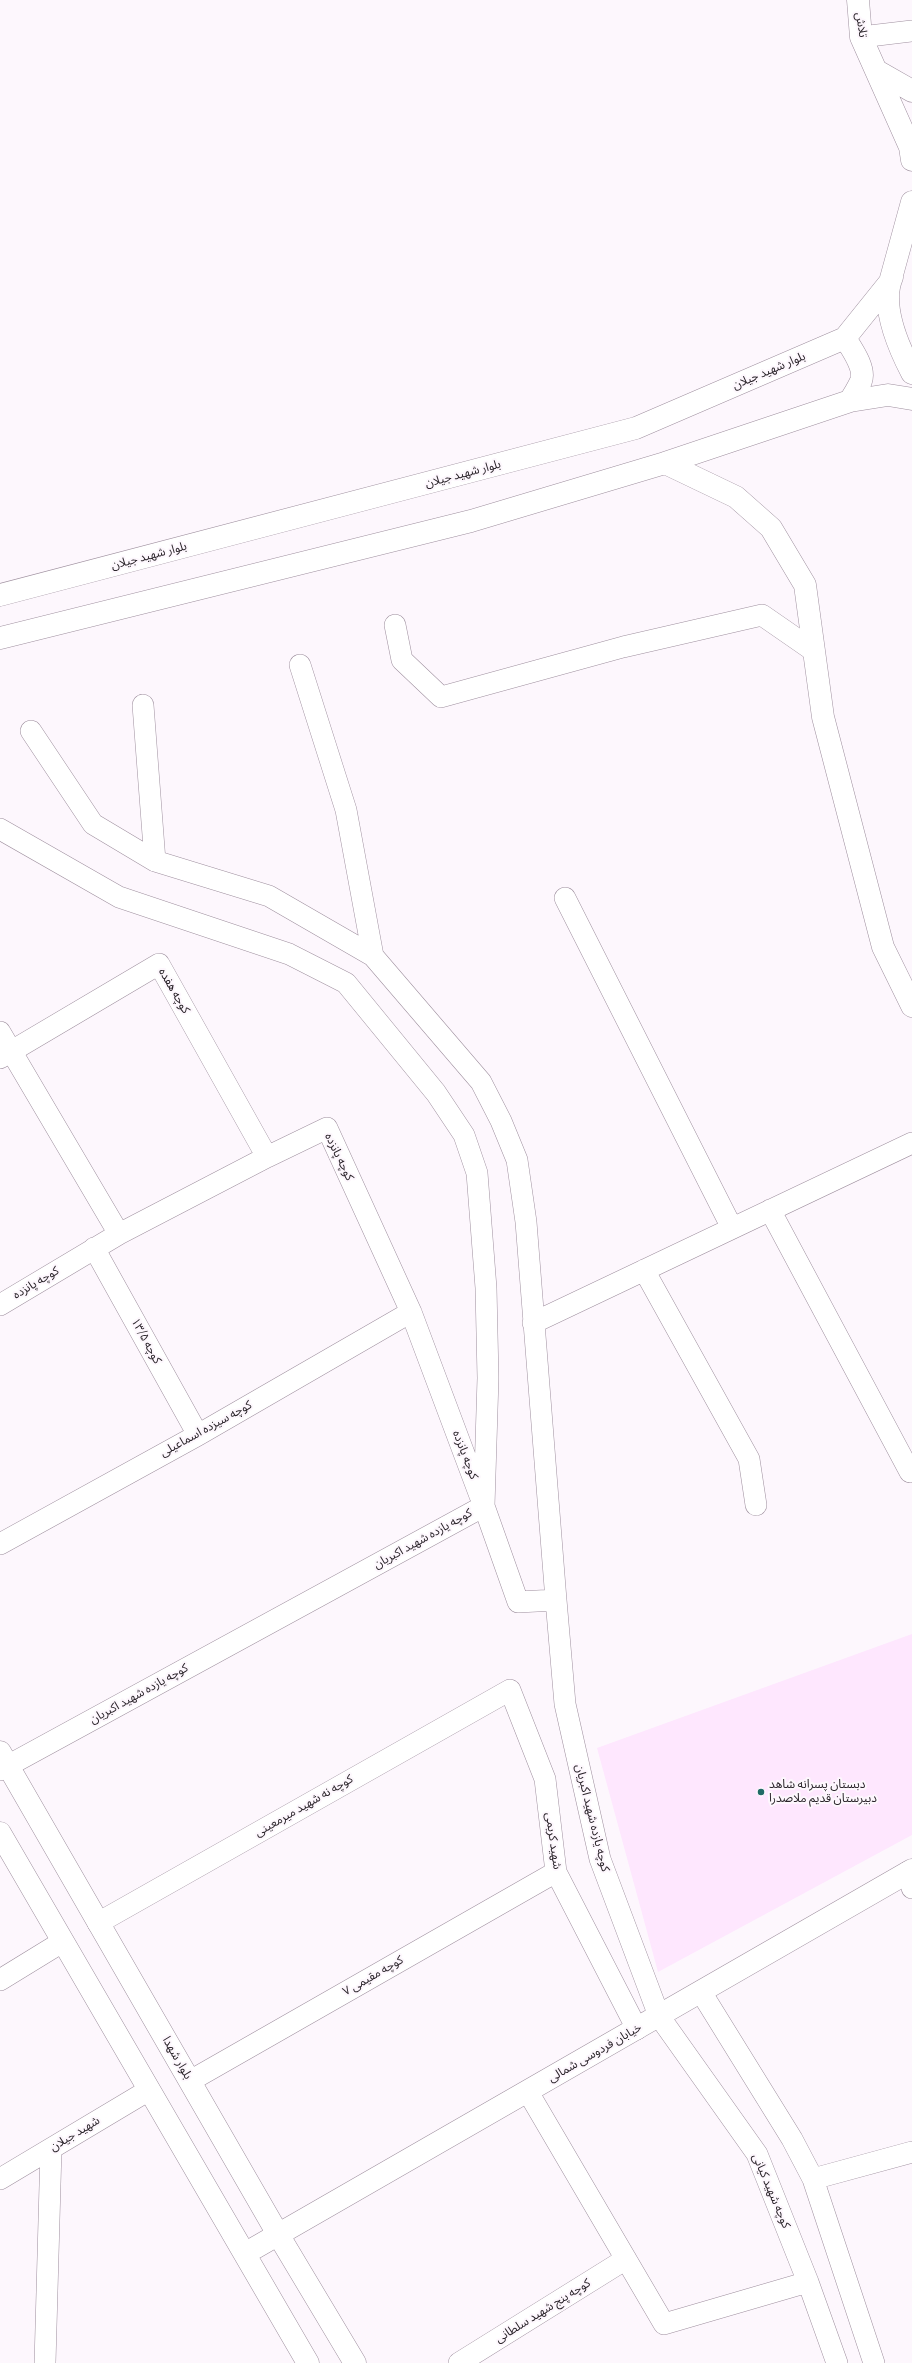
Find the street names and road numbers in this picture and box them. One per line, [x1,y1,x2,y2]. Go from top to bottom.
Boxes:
street label: تلاش [852,11,870,39]
street label: بلوار شهید جیلان [730,349,808,393]
street label: بلوار شهید جیلان [424,457,502,491]
street label: بلوار شهید جیلان [110,539,188,573]
street label: کوچه هفده [155,966,193,1016]
street label: کوچه پانزده [321,1131,357,1183]
street label: کوچه پانزده [10,1264,62,1302]
street label: کوچه ۱۳/۵ [128,1316,164,1366]
street label: کوچه سیزده اسماعیلی [158,1398,254,1460]
street label: کوچه پانزده [449,1429,481,1481]
street label: کوچه یازده شهید اکبریان [371,1506,475,1572]
street label: کوچه یازده شهید اکبریان [87,1661,191,1727]
street label: کوچه یازده شهید اکبریان [572,1763,612,1873]
street label: کوچه نه شهید میرمعینی [252,1772,356,1840]
street label: شهید کریمی [542,1812,564,1870]
street label: کوچه مقیمی ۷ [340,1953,406,1999]
street label: خیابان فردوسی شمالی [546,2020,644,2086]
street label: بلوار شهدا [159,2034,195,2082]
street label: شهید جیلان [47,2113,103,2155]
street label: کوچه شهید کیانی [749,2152,793,2230]
street label: کوچه پنج شهید سلطانی [493,2276,593,2346]

